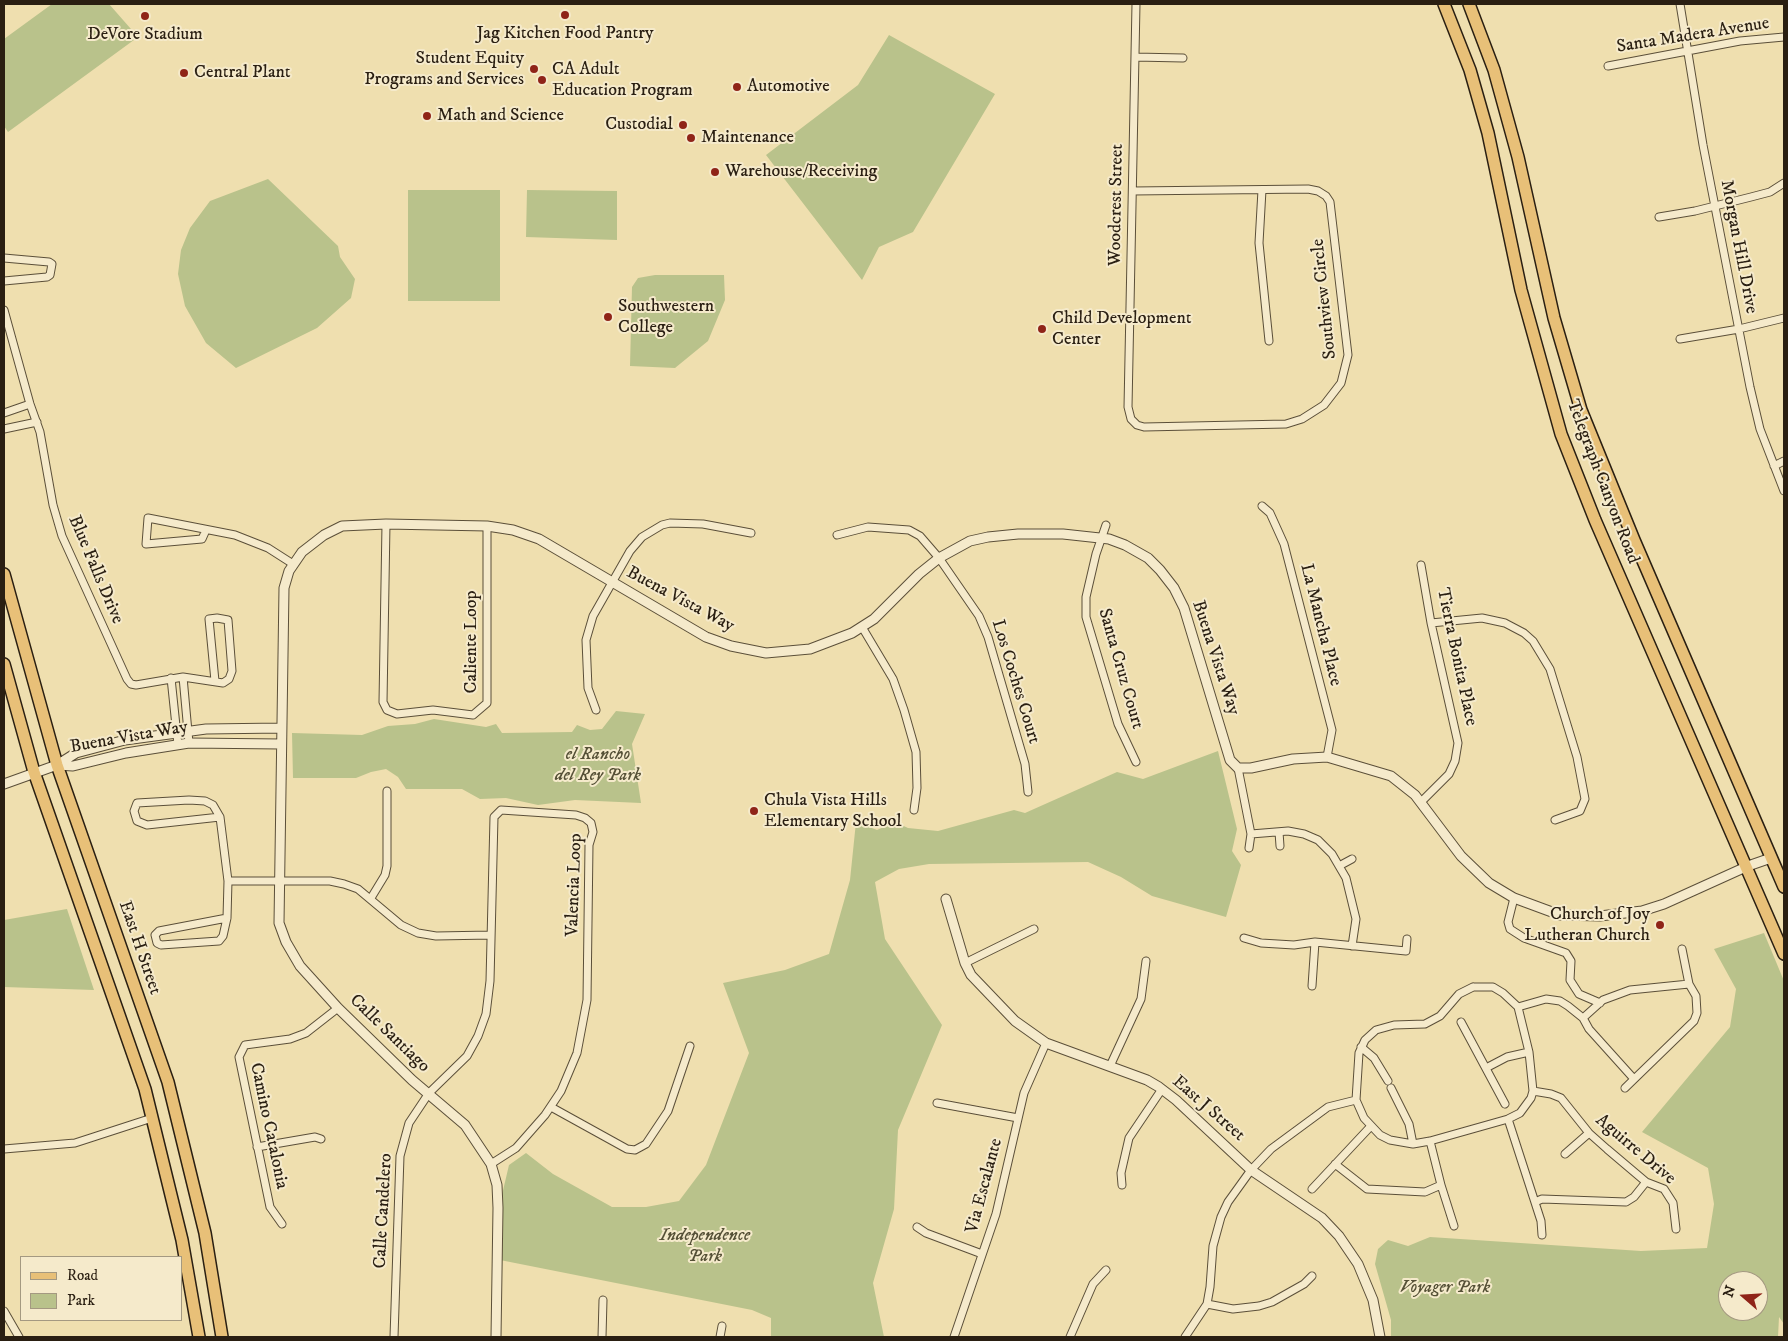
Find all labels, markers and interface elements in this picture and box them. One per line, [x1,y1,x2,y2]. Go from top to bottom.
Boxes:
marker: Jag Kitchen Food Pantry [559,9,571,21]
marker: DeVore Stadium [139,10,151,22]
street label: Santa Madera Avenue [1615,13,1771,59]
place label: Jag Kitchen Food Pantry [476,23,654,45]
place label: DeVore Stadium [87,24,203,46]
place label: Student Equity Programs and Services [364,48,524,90]
place label: CA Adult Education Program [552,59,693,102]
place label: Central Plant [194,62,291,84]
marker: Student Equity Programs and Services [528,63,540,75]
marker: Central Plant [178,67,190,79]
marker: CA Adult Education Program [536,74,548,86]
place label: Automotive [747,76,830,98]
marker: Automotive [731,81,743,93]
place label: Math and Science [437,105,564,127]
marker: Math and Science [421,110,433,122]
place label: Custodial [605,114,673,136]
marker: Custodial [677,119,689,131]
place label: Maintenance [701,127,794,149]
marker: Maintenance [685,132,697,144]
street label: Woodcrest Street [1105,144,1129,266]
place label: Warehouse/Receiving [725,161,877,183]
marker: Warehouse/Receiving [709,166,721,178]
street label: Morgan Hill Drive [1714,178,1762,316]
street label: Southview Circle [1308,238,1342,360]
place label: Southwestern College [618,296,714,338]
place label: Child Development Center [1052,308,1192,350]
marker: Southwestern College [602,311,614,323]
marker: Child Development Center [1036,323,1048,335]
street label: Telegraph Canyon Road [1561,397,1643,567]
street label: Blue Falls Drive [62,513,128,627]
street label: Buena Vista Way [622,562,738,638]
street label: La Mancha Place [1294,562,1346,688]
street label: Tierra Bonita Place [1431,586,1481,728]
street label: Caliente Loop [461,590,483,694]
street label: Buena Vista Way [1186,598,1244,718]
street label: Santa Cruz Court [1092,606,1148,732]
street label: Los Coches Court [986,617,1044,747]
street label: Buena Vista Way [68,717,190,759]
park label: el Rancho del Rey Park [555,744,641,786]
place label: Chula Vista Hills Elementary School [764,790,902,832]
marker: Chula Vista Hills Elementary School [748,805,760,817]
street label: Valencia Loop [562,833,588,937]
street label: East H Street [113,898,165,998]
place label: Church of Joy Lutheran Church [1524,904,1650,946]
marker: Church of Joy Lutheran Church [1654,919,1666,931]
street label: Calle Santiago [344,990,434,1078]
street label: Camino Catalonia [244,1061,292,1191]
street label: East J Street [1167,1071,1249,1147]
street label: Aguirre Drive [1590,1110,1680,1190]
street label: Via Escalante [962,1136,1008,1236]
street label: Calle Candelero [370,1153,398,1269]
park label: Independence Park [660,1225,750,1268]
legend [20,1256,182,1321]
text: Road [67,1266,98,1285]
north arrow [1718,1271,1768,1321]
park label: Voyager Park [1400,1277,1490,1299]
text: N [1719,1283,1740,1300]
text: Park [67,1291,95,1310]

